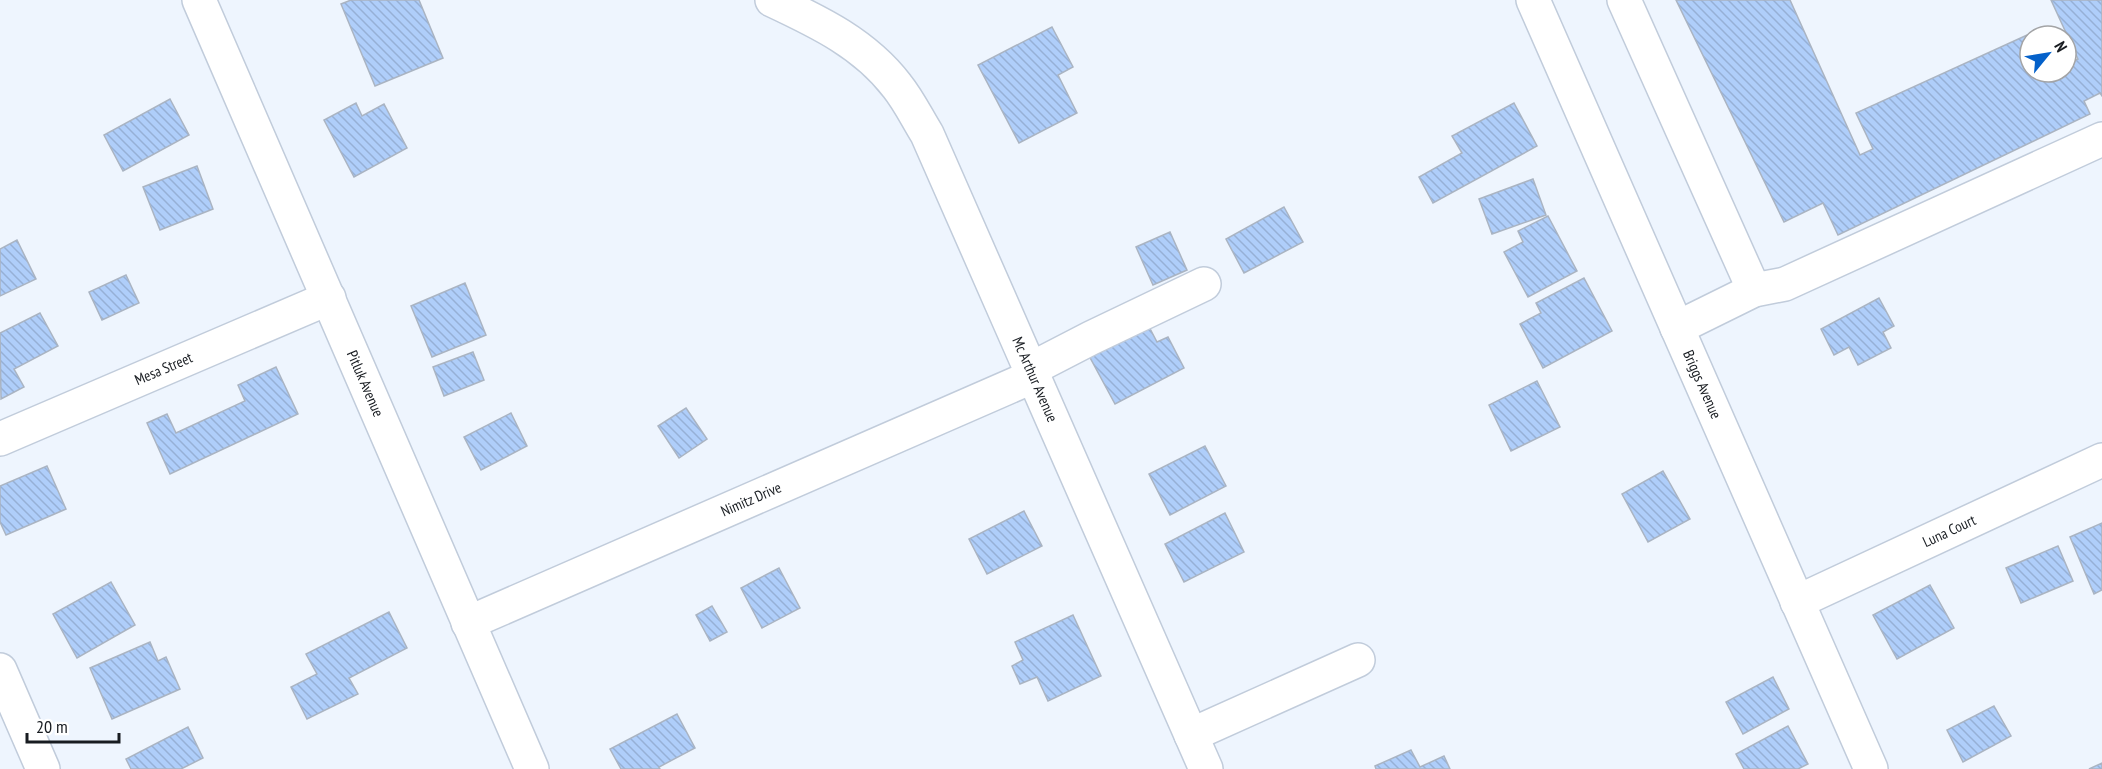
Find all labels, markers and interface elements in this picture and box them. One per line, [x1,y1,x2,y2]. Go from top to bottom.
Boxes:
north arrow [2018,24,2078,84]
text: N [2050,38,2072,55]
street label: Mc Arthur Avenue [1008,334,1062,425]
street label: Pitluk Avenue [343,347,388,419]
street label: Briggs Avenue [1679,347,1726,422]
street label: Mesa Street [132,348,195,389]
street label: Nimitz Drive [718,477,784,520]
street label: Luna Court [1920,510,1979,551]
scale bar [27,706,118,744]
text: 20 m [36,715,68,738]

